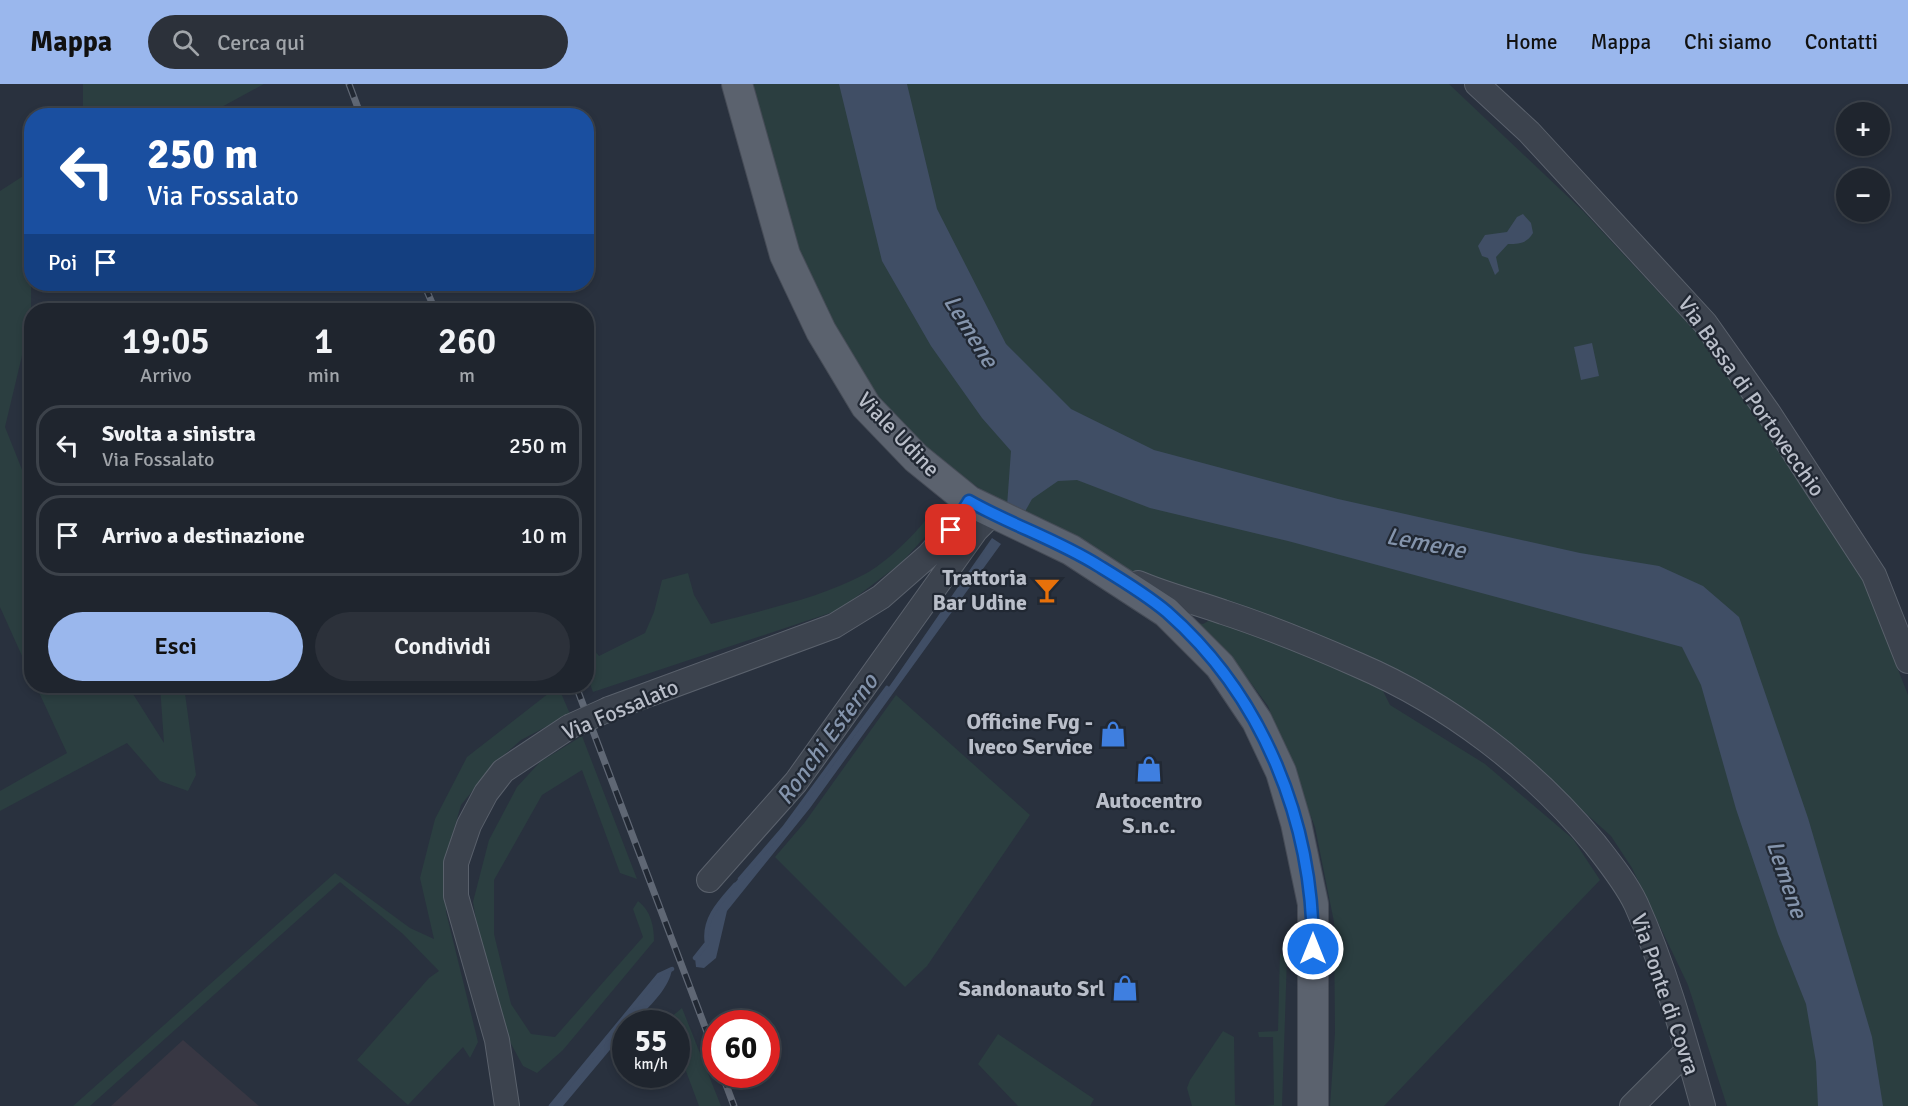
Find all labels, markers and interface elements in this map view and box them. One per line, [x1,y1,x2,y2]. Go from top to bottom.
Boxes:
search box [148,15,568,69]
text: Mappa [30,25,112,59]
icon: search [169,26,202,59]
text: Cerca qui [217,29,305,56]
text: Home [1505,29,1558,55]
text: Mappa [1591,29,1651,55]
text: Chi siamo [1684,29,1772,55]
text: Contatti [1805,29,1878,55]
map controls [1836,102,1890,222]
button: + [1836,102,1890,156]
text: 250 m [147,129,258,180]
icon: left [48,132,126,210]
button: − [1836,168,1890,222]
text: Via Fossalato [147,180,299,213]
icon: arrive [89,246,122,279]
text: Poi [48,249,77,276]
water label: Lemene [937,289,1005,374]
street label: Via Bassa di Portovecchio [1672,291,1831,502]
text: 19:05 [122,319,210,364]
text: 1 [314,319,334,364]
text: 260 [438,319,496,364]
text: Arrivo [140,363,192,388]
text: min [308,363,340,388]
text: m [459,363,475,388]
street label: Viale Udine [852,386,946,482]
text: Svolta a sinistra [102,420,256,447]
icon: left [51,429,84,462]
text: 250 m [509,432,567,459]
text: Via Fossalato [102,447,214,472]
pin [925,504,976,555]
icon: arrive [934,513,967,546]
icon: arrive [51,519,84,552]
water label: Lemene [1384,521,1469,566]
text: Arrivo a destinazione [102,522,305,549]
text: 10 m [521,522,567,549]
place label: Trattoria Bar Udine [932,564,1027,616]
bar icon: Trattoria Bar Udine [1032,575,1062,605]
button: Esci [48,612,303,681]
button: Condividi [315,612,570,681]
water label: Ronchi Esterno [769,666,885,810]
street label: Via Fossalato [558,673,682,746]
place label: Officine Fvg - Iveco Service [966,708,1093,760]
shop icon: Officine Fvg - Iveco Service [1098,719,1128,749]
shop icon: Autocentro S.n.c. [1134,754,1164,784]
place label: Autocentro S.n.c. [1096,787,1202,839]
water label: Lemene [1760,836,1815,923]
street label: Via Ponte di Covra [1625,910,1706,1079]
position arrow [1281,917,1345,981]
shop icon: Sandonauto Srl [1110,973,1140,1003]
place label: Sandonauto Srl [958,975,1105,1002]
speed limit sign: 60 [702,1010,780,1088]
text: 55 [635,1023,667,1060]
text: km/h [634,1055,668,1073]

